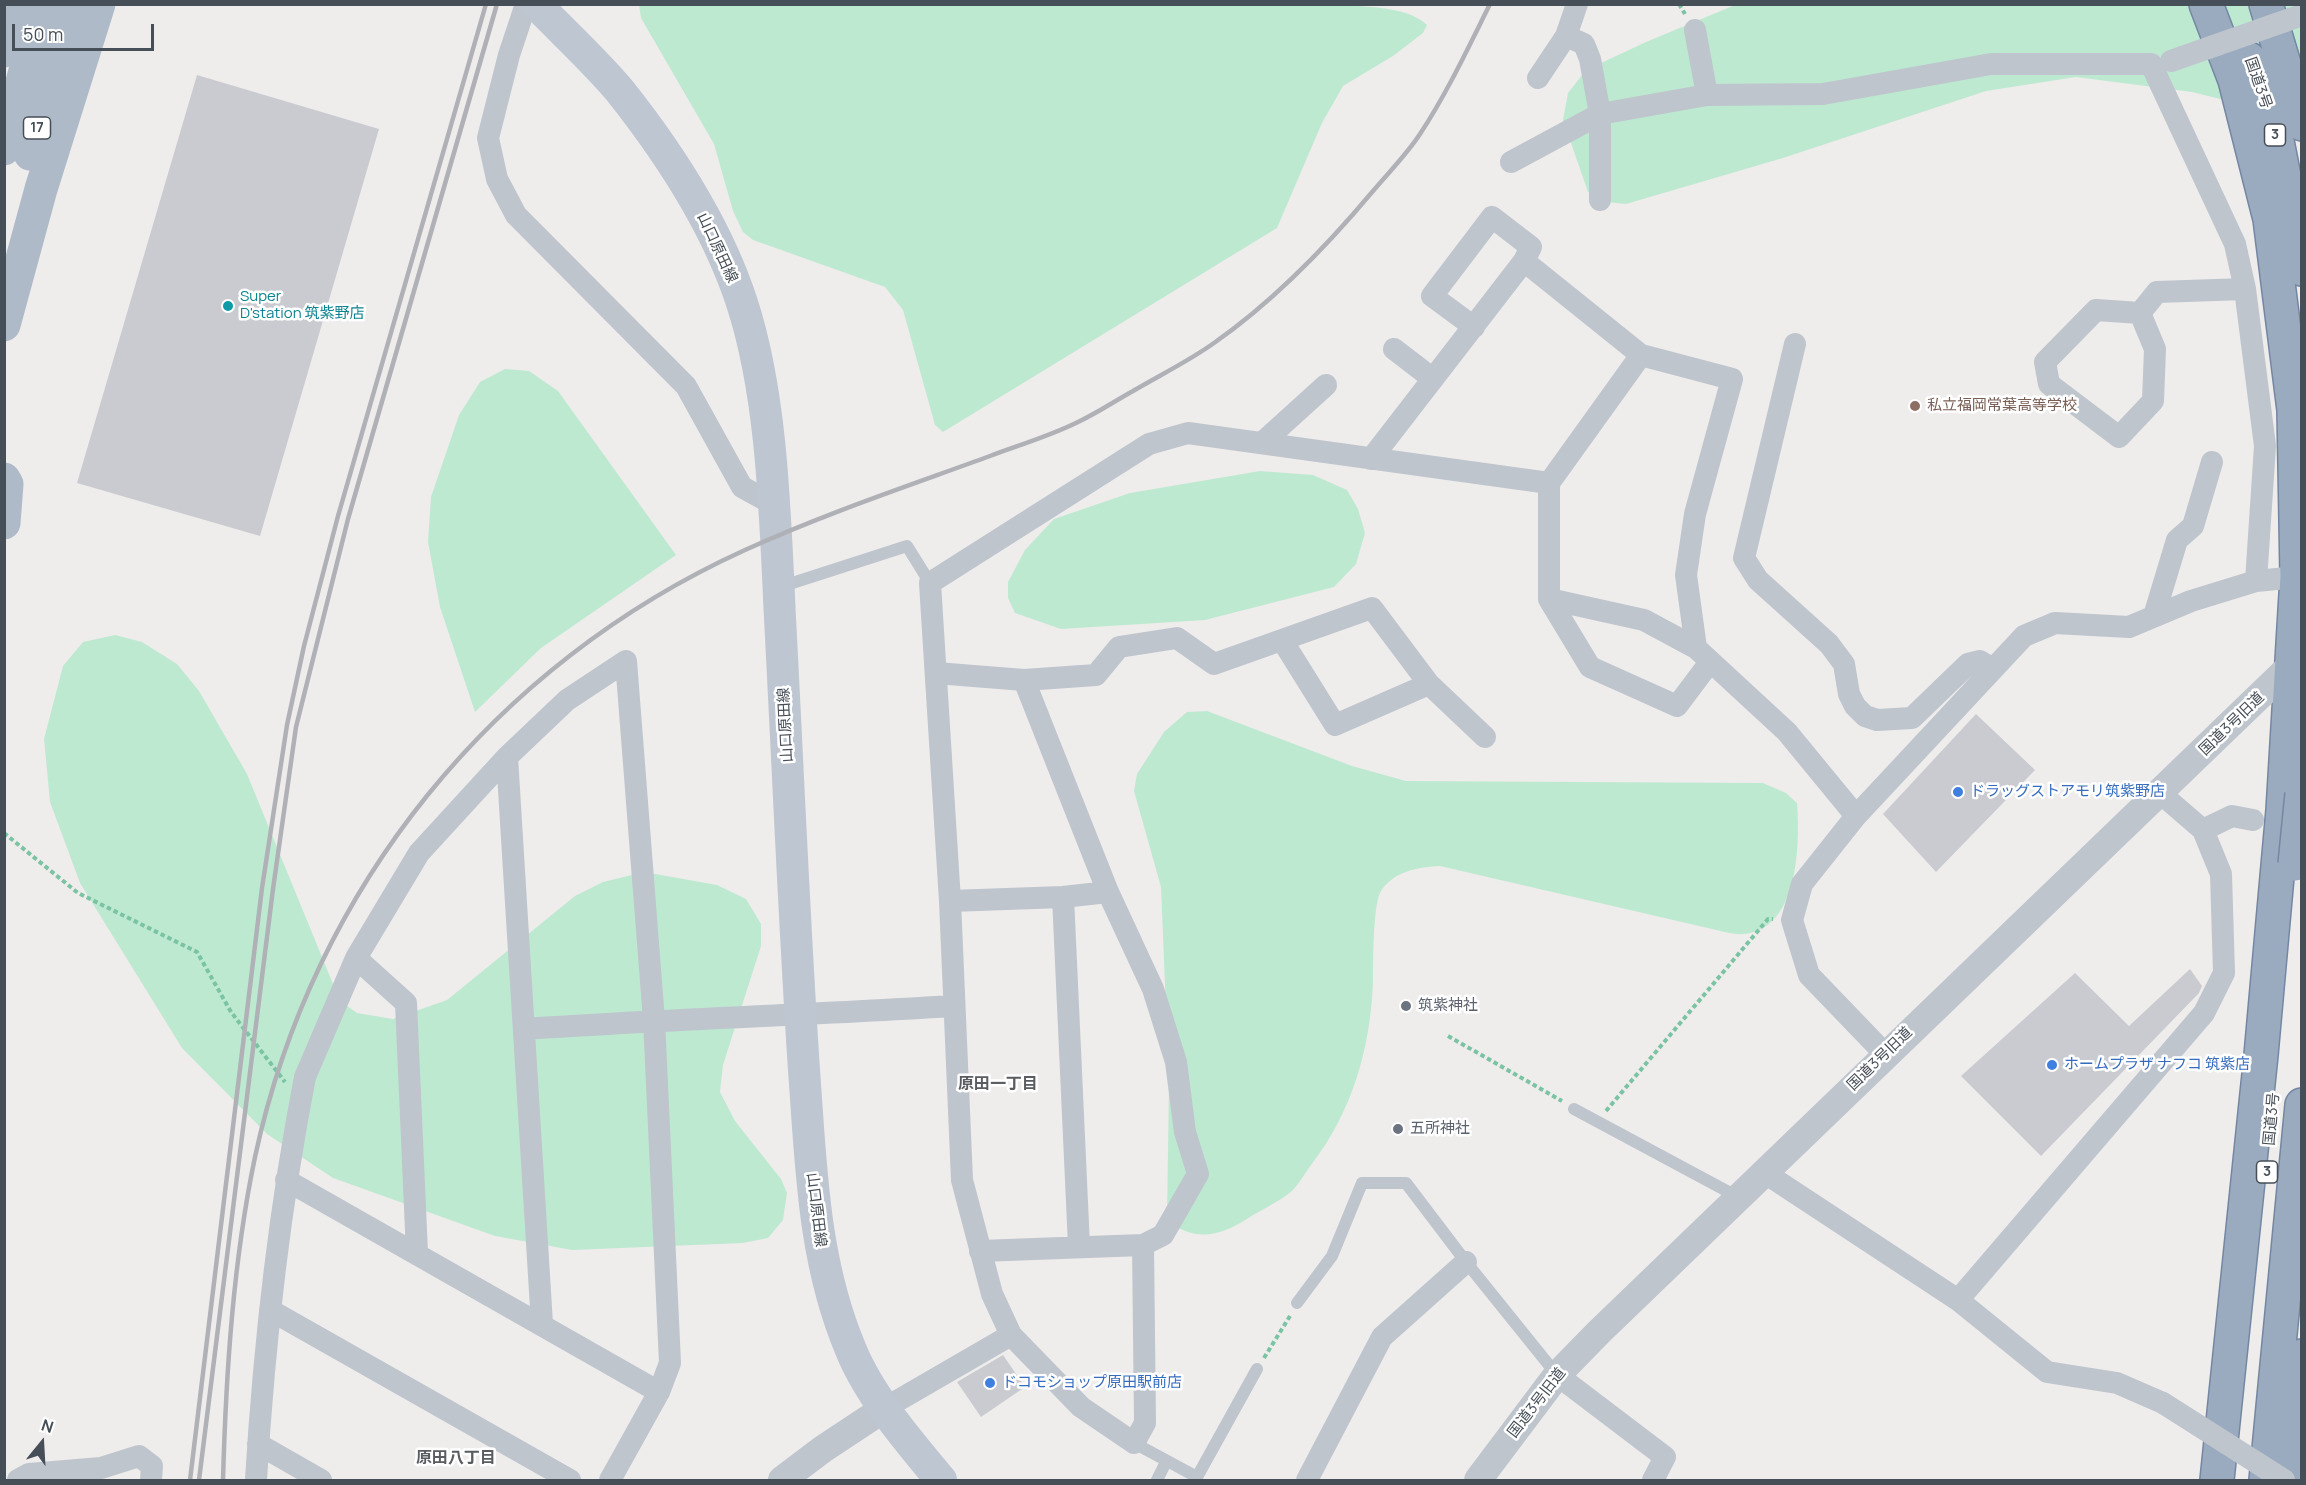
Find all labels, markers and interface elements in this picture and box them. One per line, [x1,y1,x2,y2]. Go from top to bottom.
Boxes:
scale bar [15,12,158,50]
text: 50 m [23,22,63,46]
street label: 国道3号 [2241,55,2275,111]
road number: 17 [24,117,51,139]
road number: 3 [2264,124,2286,146]
street label: 山口原田線 [693,210,741,286]
place label: Super D'station 筑紫野店 [240,288,365,323]
marker: Super D'station 筑紫野店 [221,299,235,313]
place label: 私立福岡常葉高等学校 [1927,397,2077,415]
marker: 私立福岡常葉高等学校 [1908,399,1922,413]
street label: 山口原田線 [775,687,797,763]
street label: 国道3号旧道 [2196,689,2268,759]
place label: ドラッグストアモリ筑紫野店 [1970,783,2165,801]
marker: ドラッグストアモリ筑紫野店 [1951,785,1965,799]
place label: 筑紫神社 [1418,997,1478,1015]
marker: 筑紫神社 [1399,999,1413,1013]
street label: 国道3号旧道 [1844,1024,1916,1094]
place label: ホームプラザ ナフコ 筑紫店 [2064,1056,2250,1074]
marker: ホームプラザ ナフコ 筑紫店 [2045,1058,2059,1072]
district label: 原田一丁目 [958,1075,1038,1095]
street label: 国道3号 [2261,1092,2283,1146]
place label: 五所神社 [1410,1120,1470,1138]
marker: 五所神社 [1391,1122,1405,1136]
road number: 3 [2256,1161,2278,1183]
street label: 山口原田線 [802,1172,830,1248]
street label: 国道3号旧道 [1504,1365,1570,1441]
place label: ドコモショップ原田駅前店 [1002,1374,1182,1392]
marker: ドコモショップ原田駅前店 [983,1376,997,1390]
north arrow [12,1413,72,1473]
text: N [39,1414,56,1438]
district label: 原田八丁目 [416,1449,496,1469]

